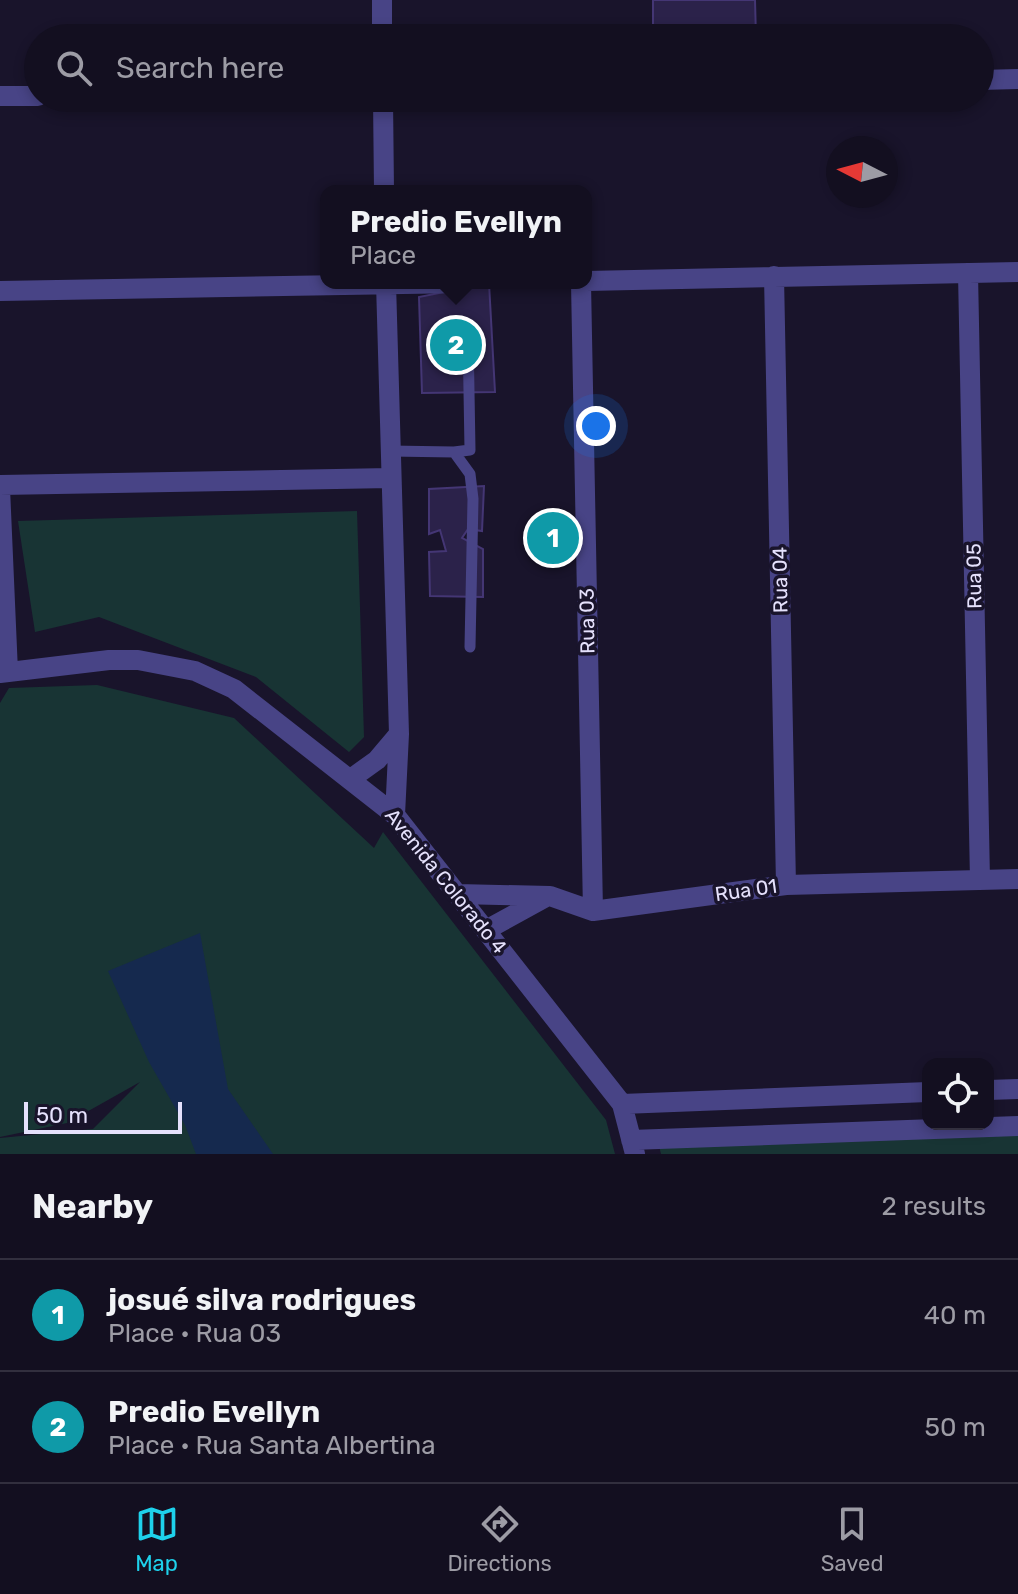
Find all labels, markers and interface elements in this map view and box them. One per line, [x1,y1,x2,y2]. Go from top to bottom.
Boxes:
search box [24,24,994,112]
icon: search [52,46,96,90]
text: Search here [116,50,284,86]
north arrow [826,136,898,208]
popup [320,185,592,289]
text: Predio Evellyn [350,204,562,240]
text: Place [350,240,416,271]
pin: 2 [430,315,482,375]
your location [576,406,616,446]
pin: 1 [527,508,579,568]
street label: Rua 05 [961,543,987,609]
street label: Rua 04 [767,547,793,613]
street label: Rua 03 [574,588,600,654]
street label: Avenida Colorado 4 [380,804,512,958]
street label: Rua 01 [713,874,779,906]
map controls [922,1058,994,1130]
button: locate [922,1058,994,1130]
scale bar [24,1098,182,1134]
text: 50 m [36,1102,88,1129]
text: Nearby [32,1186,153,1227]
text: 2 results [882,1191,986,1222]
text: josué silva rodrigues [108,1282,416,1318]
text: 1 [52,1300,64,1331]
text: 40 m [924,1300,986,1331]
text: Place · Rua 03 [108,1318,281,1349]
text: Predio Evellyn [108,1394,320,1430]
text: 2 [50,1412,66,1443]
text: 50 m [925,1412,986,1443]
text: Place · Rua Santa Albertina [108,1430,436,1461]
tab: Map [135,1502,179,1577]
tab: Directions [448,1502,552,1577]
tab: Saved [821,1502,884,1577]

